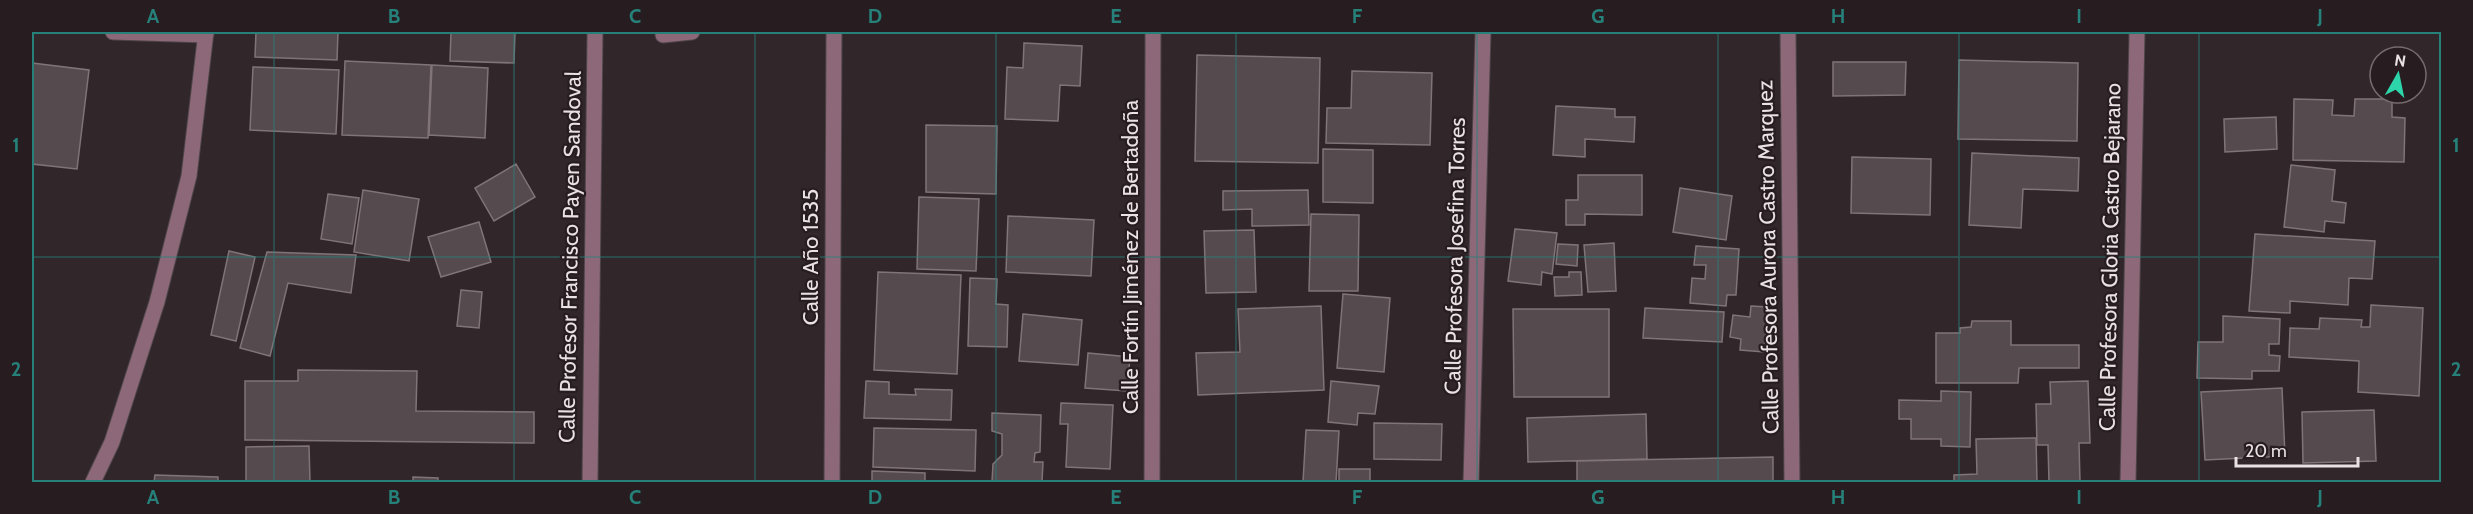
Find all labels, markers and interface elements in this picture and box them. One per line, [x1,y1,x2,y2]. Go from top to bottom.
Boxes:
text: A [147,4,160,28]
text: B [388,4,400,28]
text: C [629,4,641,28]
text: D [868,4,882,28]
text: E [1110,4,1122,28]
text: F [1352,4,1363,28]
text: G [1591,4,1605,28]
text: H [1831,4,1845,28]
text: I [2076,4,2082,28]
text: J [2316,4,2323,28]
north arrow [2368,45,2428,105]
text: N [2393,50,2407,71]
street label: Calle Profesor Francisco Payen Sandoval [553,70,587,443]
street label: Calle Profesora Aurora Castro Marquez [1751,80,1785,434]
street label: Calle Profesora Gloria Castro Bejarano [2093,83,2127,431]
street label: Calle Fortín Jiménez de Bertadoña [1117,100,1144,414]
street label: Calle Profesora Josefina Torres [1439,117,1471,395]
text: 1 [12,133,20,157]
text: 1 [2452,133,2460,157]
street label: Calle Año 1535 [797,189,824,325]
text: 2 [11,357,21,381]
text: 2 [2451,357,2461,381]
scale bar [2236,430,2358,468]
text: 20 m [2245,440,2287,462]
text: A [147,485,160,509]
text: B [388,485,400,509]
text: C [629,485,641,509]
text: D [868,485,882,509]
text: E [1110,485,1122,509]
text: F [1352,485,1363,509]
text: G [1591,485,1605,509]
text: H [1831,485,1845,509]
text: I [2076,485,2082,509]
text: J [2316,485,2323,509]

